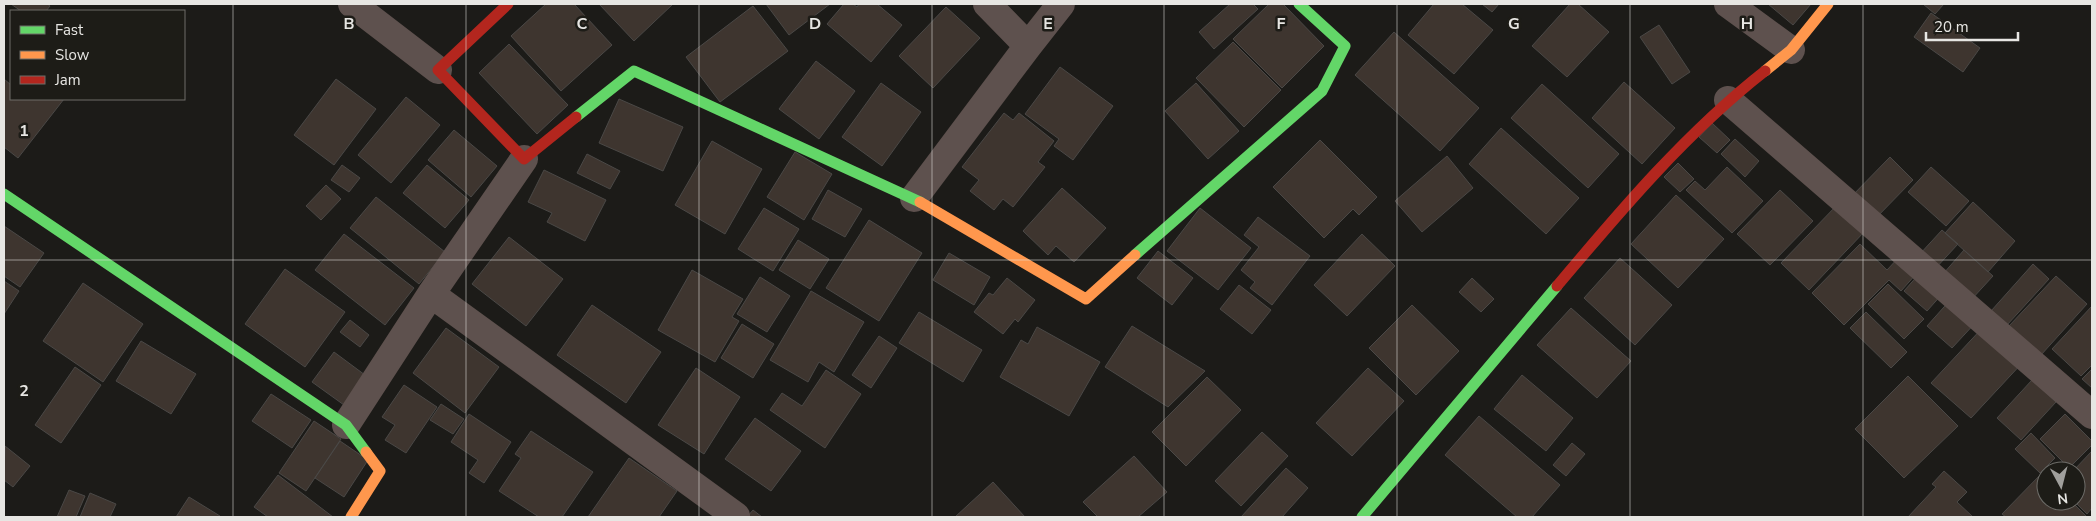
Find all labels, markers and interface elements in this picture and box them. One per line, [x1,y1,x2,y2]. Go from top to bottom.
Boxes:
legend [10,10,185,100]
scale bar [1926,10,2018,42]
text: B [343,13,355,35]
text: C [577,13,588,35]
text: D [809,13,821,35]
text: E [1043,13,1053,35]
text: F [1277,13,1286,35]
text: G [1508,13,1520,35]
text: H [1741,13,1753,35]
text: 20 m [1934,17,1969,37]
text: Fast [55,20,84,40]
text: Slow [55,45,90,65]
text: Jam [54,70,81,90]
text: 1 [19,120,29,142]
text: 2 [19,380,29,402]
north arrow [2036,461,2086,511]
text: N [2056,488,2069,508]

